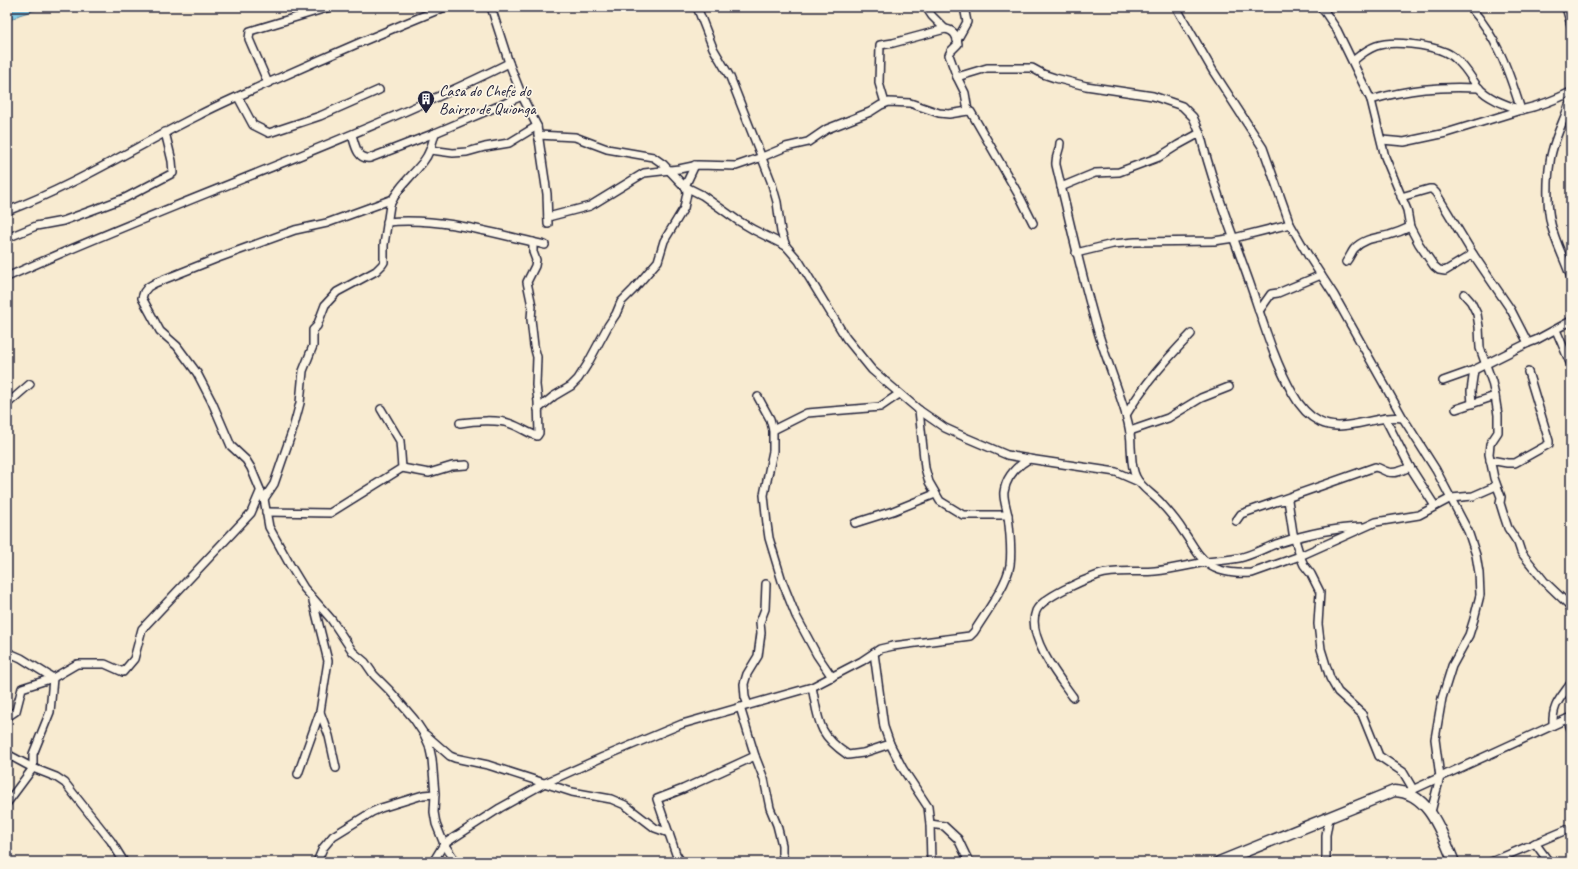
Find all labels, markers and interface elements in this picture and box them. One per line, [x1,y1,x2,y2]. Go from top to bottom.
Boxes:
place label: Casa do Chefe do Bairro de Quionga [439,81,537,119]
building icon: Casa do Chefe do Bairro de Quionga [416,89,436,114]

